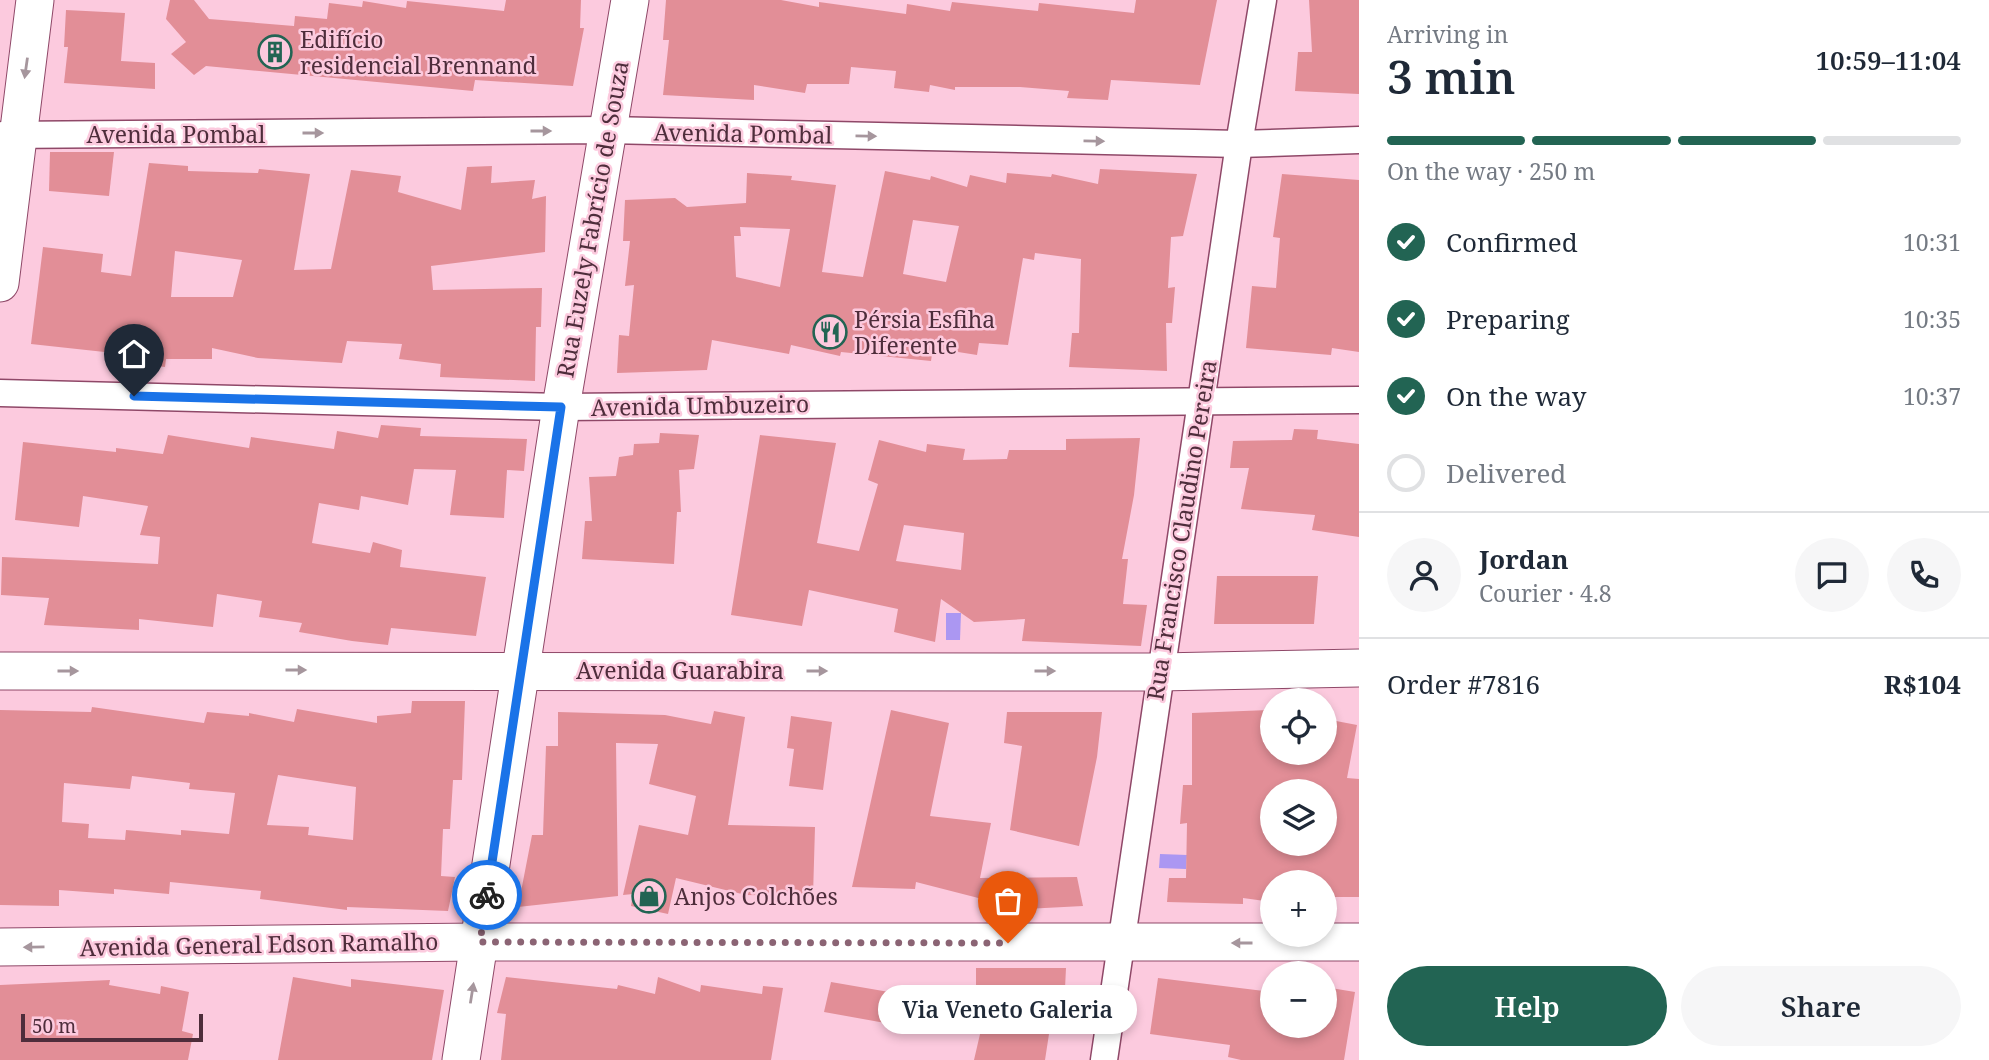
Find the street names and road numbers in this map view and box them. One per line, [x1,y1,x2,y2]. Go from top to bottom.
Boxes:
street label: Rua Euzely Fabrício de Souza [548,58,636,380]
street label: Avenida Pombal [653,115,833,151]
street label: Avenida Pombal [87,118,265,150]
street label: Rua Francisco Claudino Pereira [1138,357,1224,703]
street label: Avenida Umbuzeiro [591,387,809,423]
street label: Avenida Guarabira [576,654,784,686]
street label: Avenida General Edson Ramalho [79,925,439,963]

